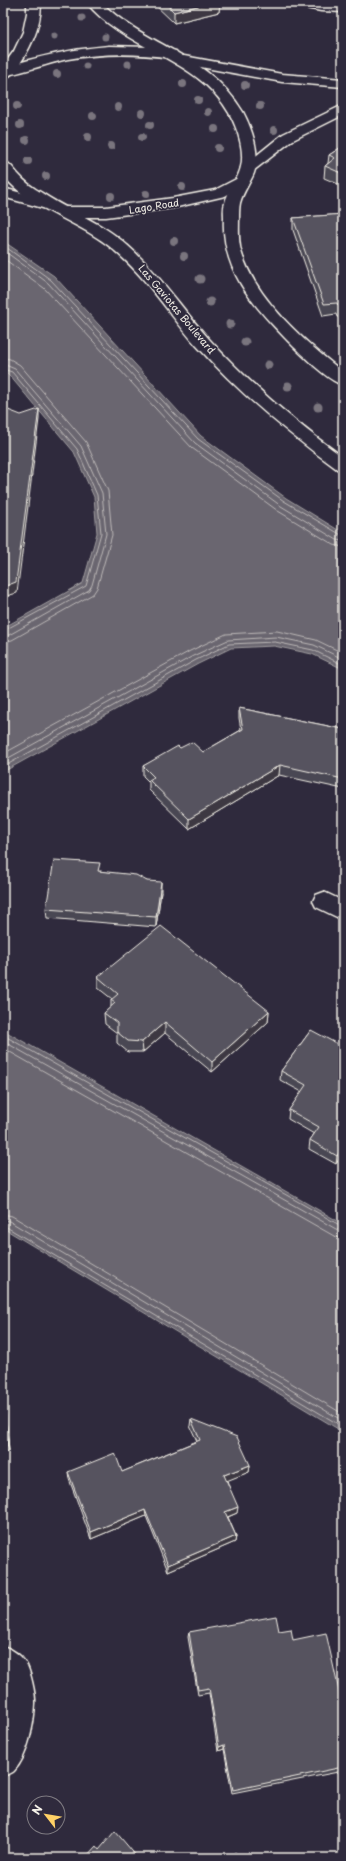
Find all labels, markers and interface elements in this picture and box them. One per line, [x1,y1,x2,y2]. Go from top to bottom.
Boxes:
street label: Lago Road [128,194,180,217]
street label: Las Gaviotas Boulevard [136,261,219,357]
north arrow [26,1795,66,1835]
text: N [27,1801,47,1818]

